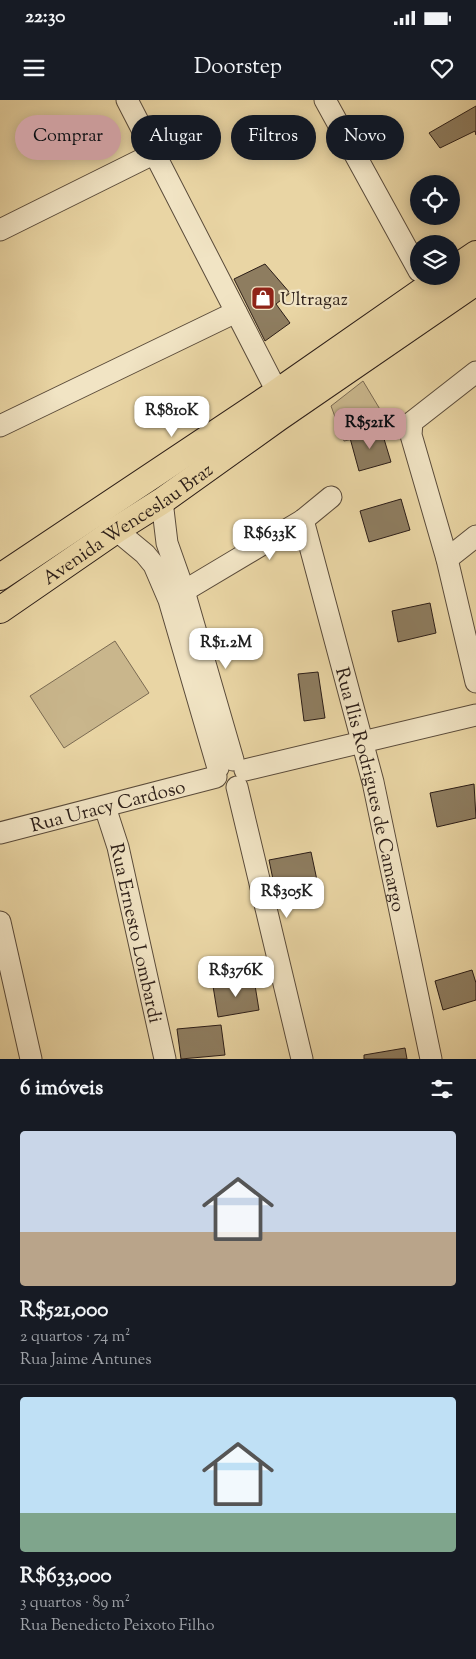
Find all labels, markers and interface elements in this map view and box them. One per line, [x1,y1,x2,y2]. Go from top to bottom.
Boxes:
text: 22:30 [25,4,65,31]
text: Doorstep [194,52,282,84]
icon: menu [20,54,48,82]
icon: heart [428,54,456,82]
chip: Comprar [15,115,121,160]
chip: Alugar [131,115,221,160]
chip: Filtros [231,115,316,160]
chip: Novo [326,115,404,160]
map controls [410,175,460,285]
button: locate [410,175,460,225]
button: layers [410,235,460,285]
shop icon: Ultragaz [250,285,276,311]
place label: Ultragaz [280,287,348,314]
pin: R$810K [131,396,213,438]
text: R$810K [145,400,199,423]
pin: R$521K [329,408,411,450]
text: R$521K [345,412,395,435]
street label: Avenida Wenceslau Braz [38,458,219,593]
pin: R$633K [229,518,311,561]
text: R$633K [244,523,296,546]
pin: R$1.2M [185,628,267,670]
text: R$1.2M [200,632,252,655]
street label: Rua Ilis Rodrigues de Camargo [327,665,411,915]
street label: Rua Uracy Cardoso [28,775,188,841]
street label: Rua Ernesto Lombardi [102,841,168,1026]
pin: R$305K [246,876,328,919]
text: R$305K [261,881,313,904]
pin: R$376K [195,956,277,998]
text: R$376K [209,960,263,983]
text: 6 imóveis [20,1074,103,1104]
icon: filters [428,1075,456,1103]
icon: home [193,1164,283,1254]
text: R$521,000 [20,1296,108,1326]
text: 2 quartos · 74 m² [20,1326,130,1349]
text: Rua Jaime Antunes [20,1349,152,1372]
icon: home [193,1429,283,1519]
text: R$633,000 [20,1562,112,1592]
text: 3 quartos · 89 m² [20,1592,130,1615]
text: Rua Benedicto Peixoto Filho [20,1615,214,1638]

